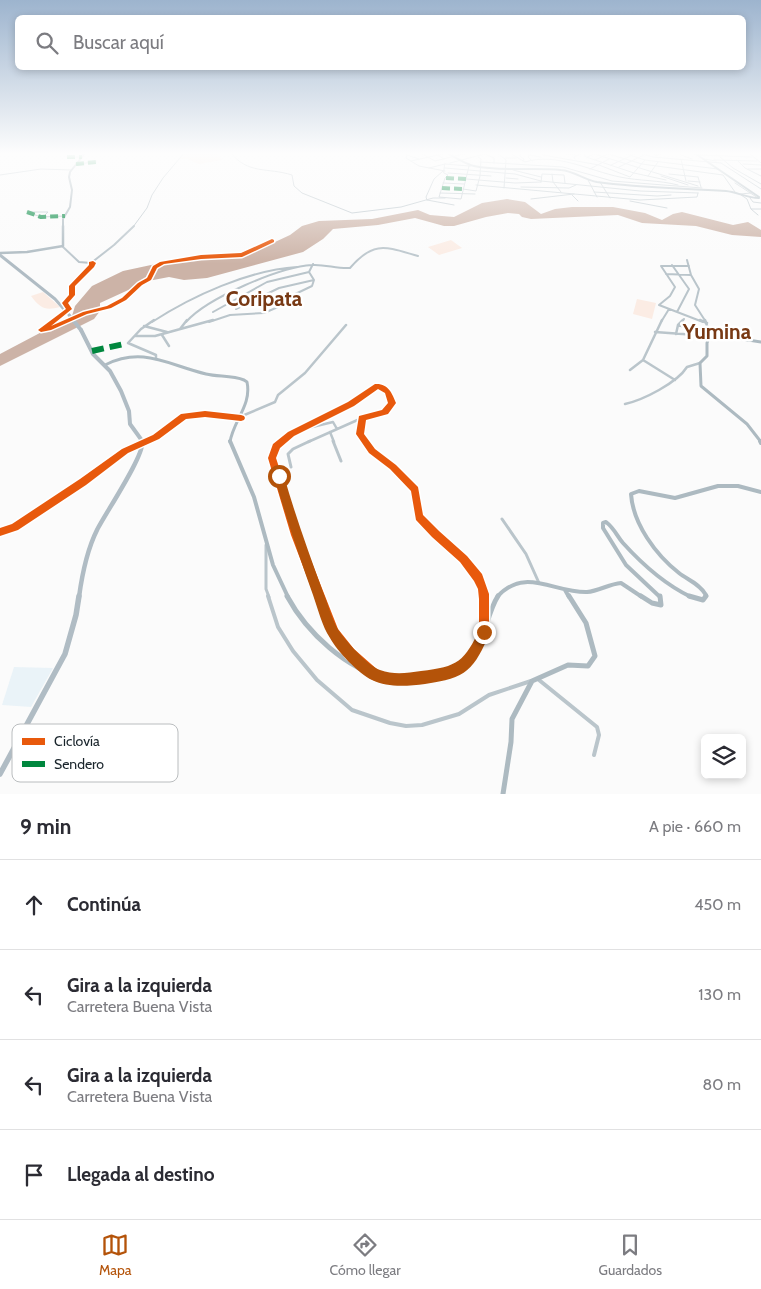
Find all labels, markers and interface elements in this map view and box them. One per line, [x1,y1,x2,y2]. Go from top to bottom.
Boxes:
search box [15,15,746,70]
icon: search [33,29,61,57]
text: Buscar aquí [73,31,164,54]
district label: Coripata [226,286,303,311]
district label: Yumina [682,319,752,344]
route start [268,465,291,488]
route end [473,621,496,644]
legend [12,724,178,782]
text: Ciclovía [54,732,100,750]
map controls [701,734,746,779]
button: layers [701,734,746,779]
text: Sendero [54,755,104,773]
text: 9 min [20,814,71,839]
text: A pie · 660 m [649,817,741,836]
icon: ahead [20,891,48,919]
text: Continúa [67,893,141,916]
text: 450 m [694,895,741,914]
text: Gira a la izquierda [67,974,212,997]
icon: left [20,981,48,1009]
text: 130 m [698,985,741,1004]
text: Carretera Buena Vista [67,997,212,1016]
text: Gira a la izquierda [67,1064,212,1087]
icon: left [20,1071,48,1099]
text: 80 m [703,1075,741,1094]
text: Carretera Buena Vista [67,1087,212,1106]
icon: arrive [20,1161,48,1189]
text: Llegada al destino [67,1163,214,1186]
tab: Mapa [99,1231,132,1279]
tab: Cómo llegar [330,1231,401,1279]
tab: Guardados [599,1231,662,1279]

